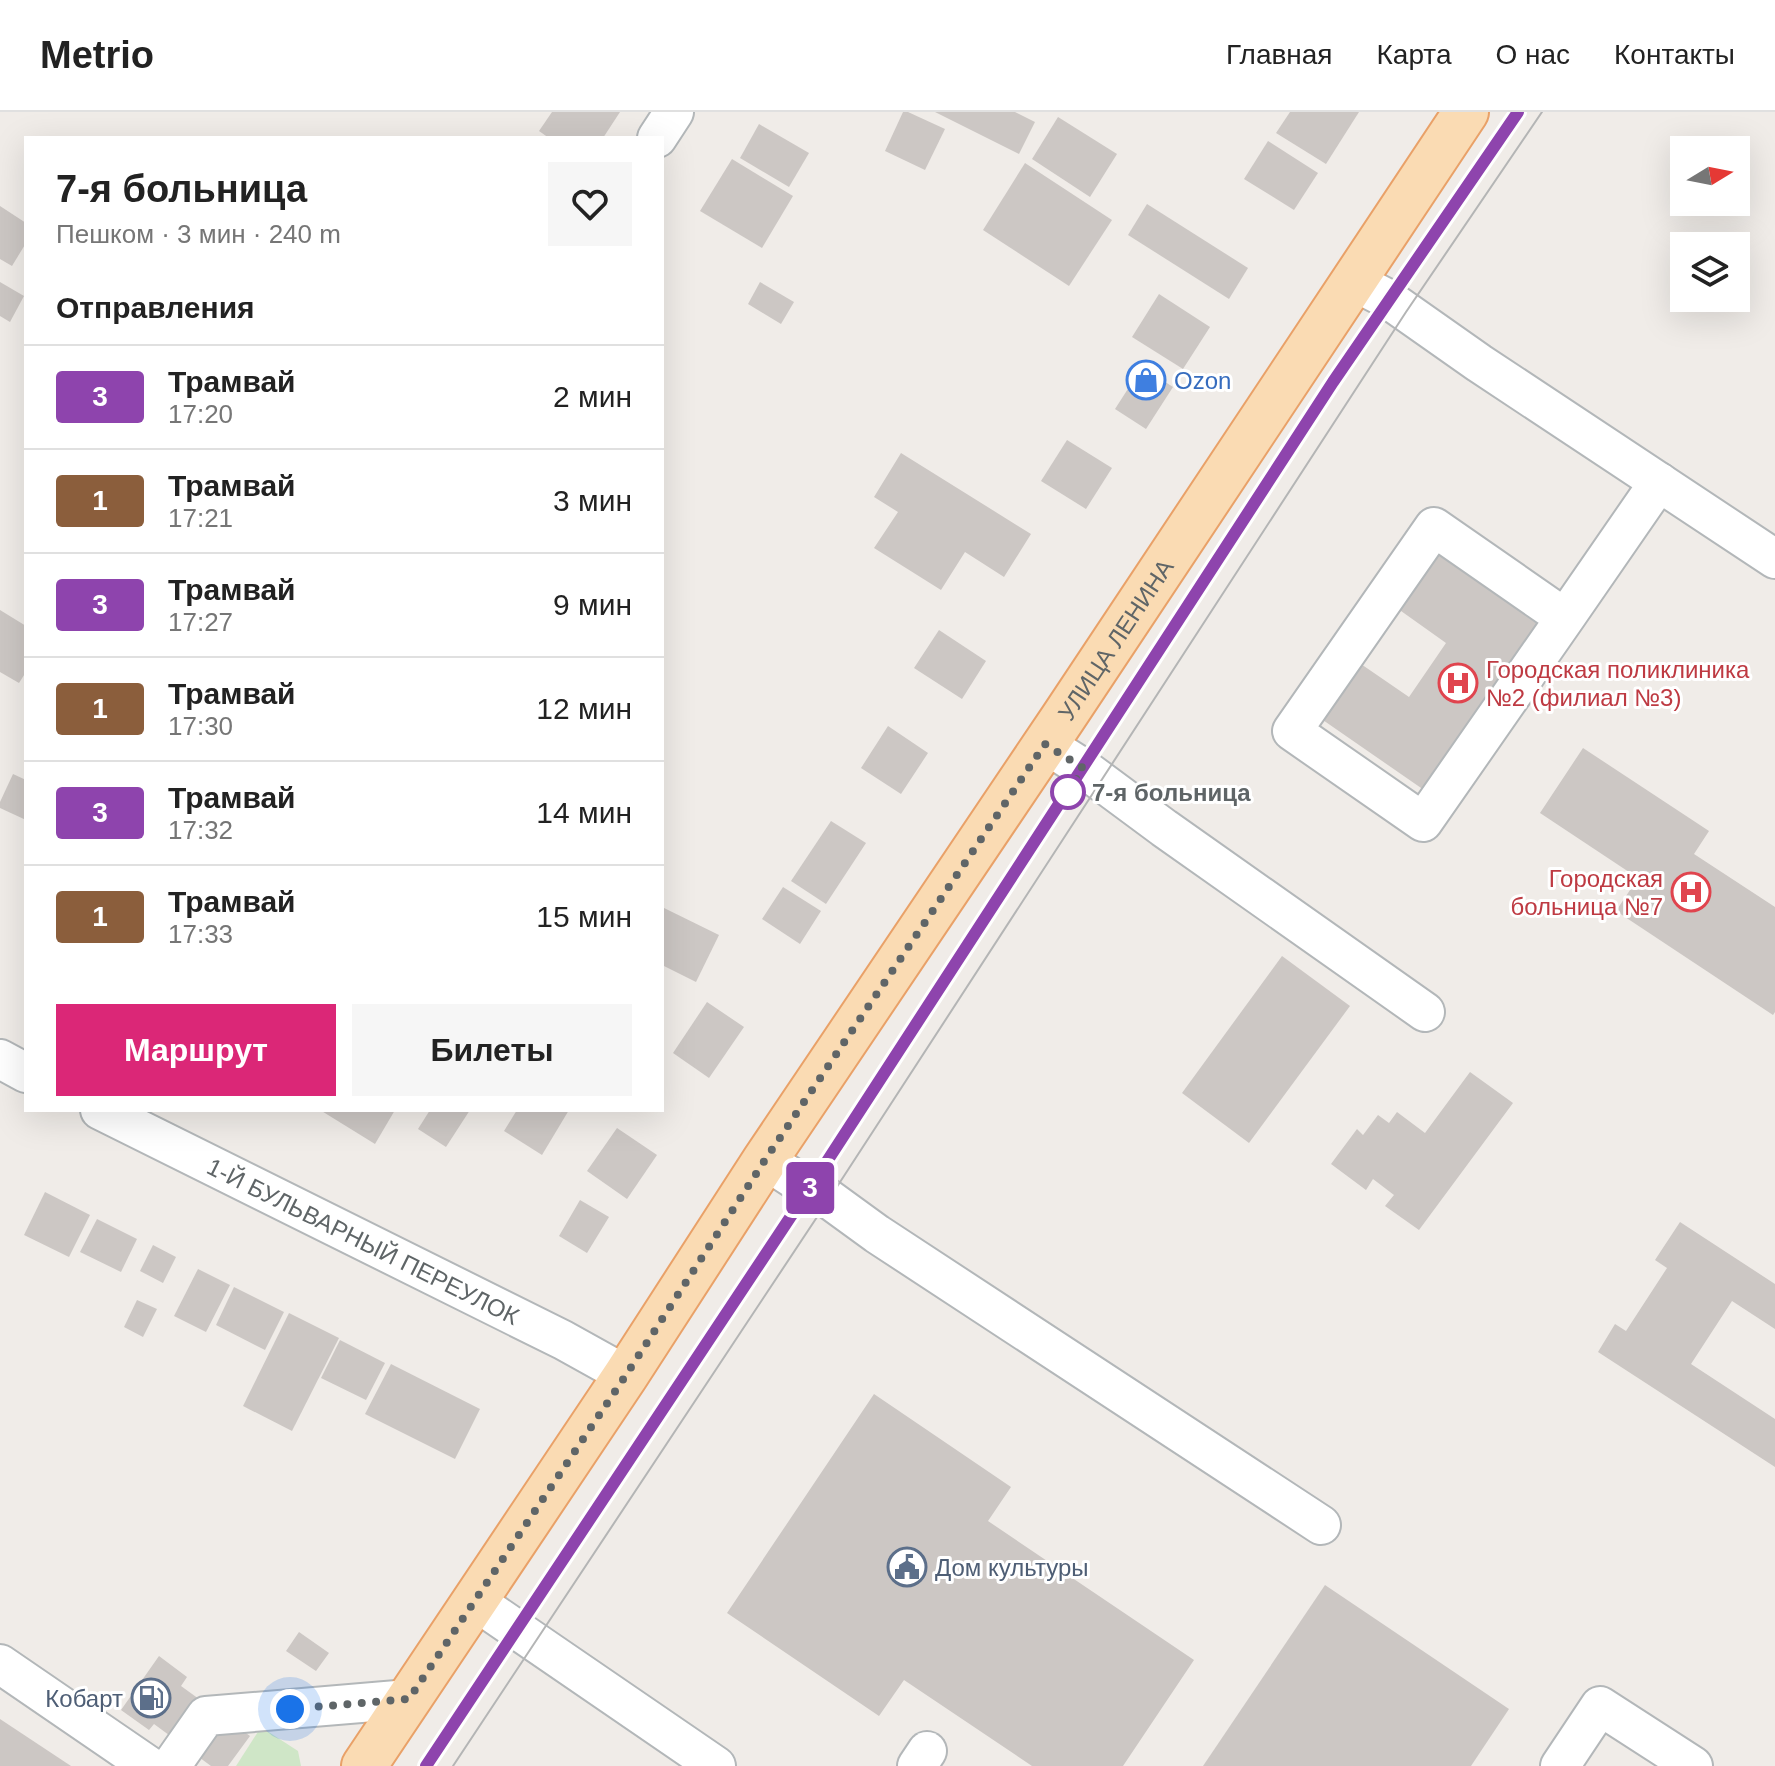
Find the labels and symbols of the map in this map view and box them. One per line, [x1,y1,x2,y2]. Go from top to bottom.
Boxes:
north arrow [1670,136,1750,216]
shop icon: Ozon [1125,359,1167,401]
place label: Ozon [1174,367,1231,394]
street label: УЛИЦА ЛЕНИНА [1052,554,1178,725]
place label: Городская поликлиника №2 (филиал №3) [1486,656,1750,711]
hospital icon: Городская поликлиника №2 (филиал №3) [1437,662,1479,704]
marker: 7-я больница [1051,775,1085,809]
place label: 7-я больница [1092,779,1251,806]
place label: Городская больница №7 [1510,865,1663,920]
hospital icon: Городская больница №7 [1670,871,1712,913]
street label: 1-Й БУЛЬВАРНЫЙ ПЕРЕУЛОК [203,1152,524,1329]
line badge: 3 [784,1162,836,1214]
public building icon: Дом культуры [886,1546,928,1588]
place label: Дом культуры [935,1554,1089,1581]
fuel station icon: Кобарт [130,1677,172,1719]
place label: Кобарт [45,1685,123,1712]
your location [270,1689,310,1729]

